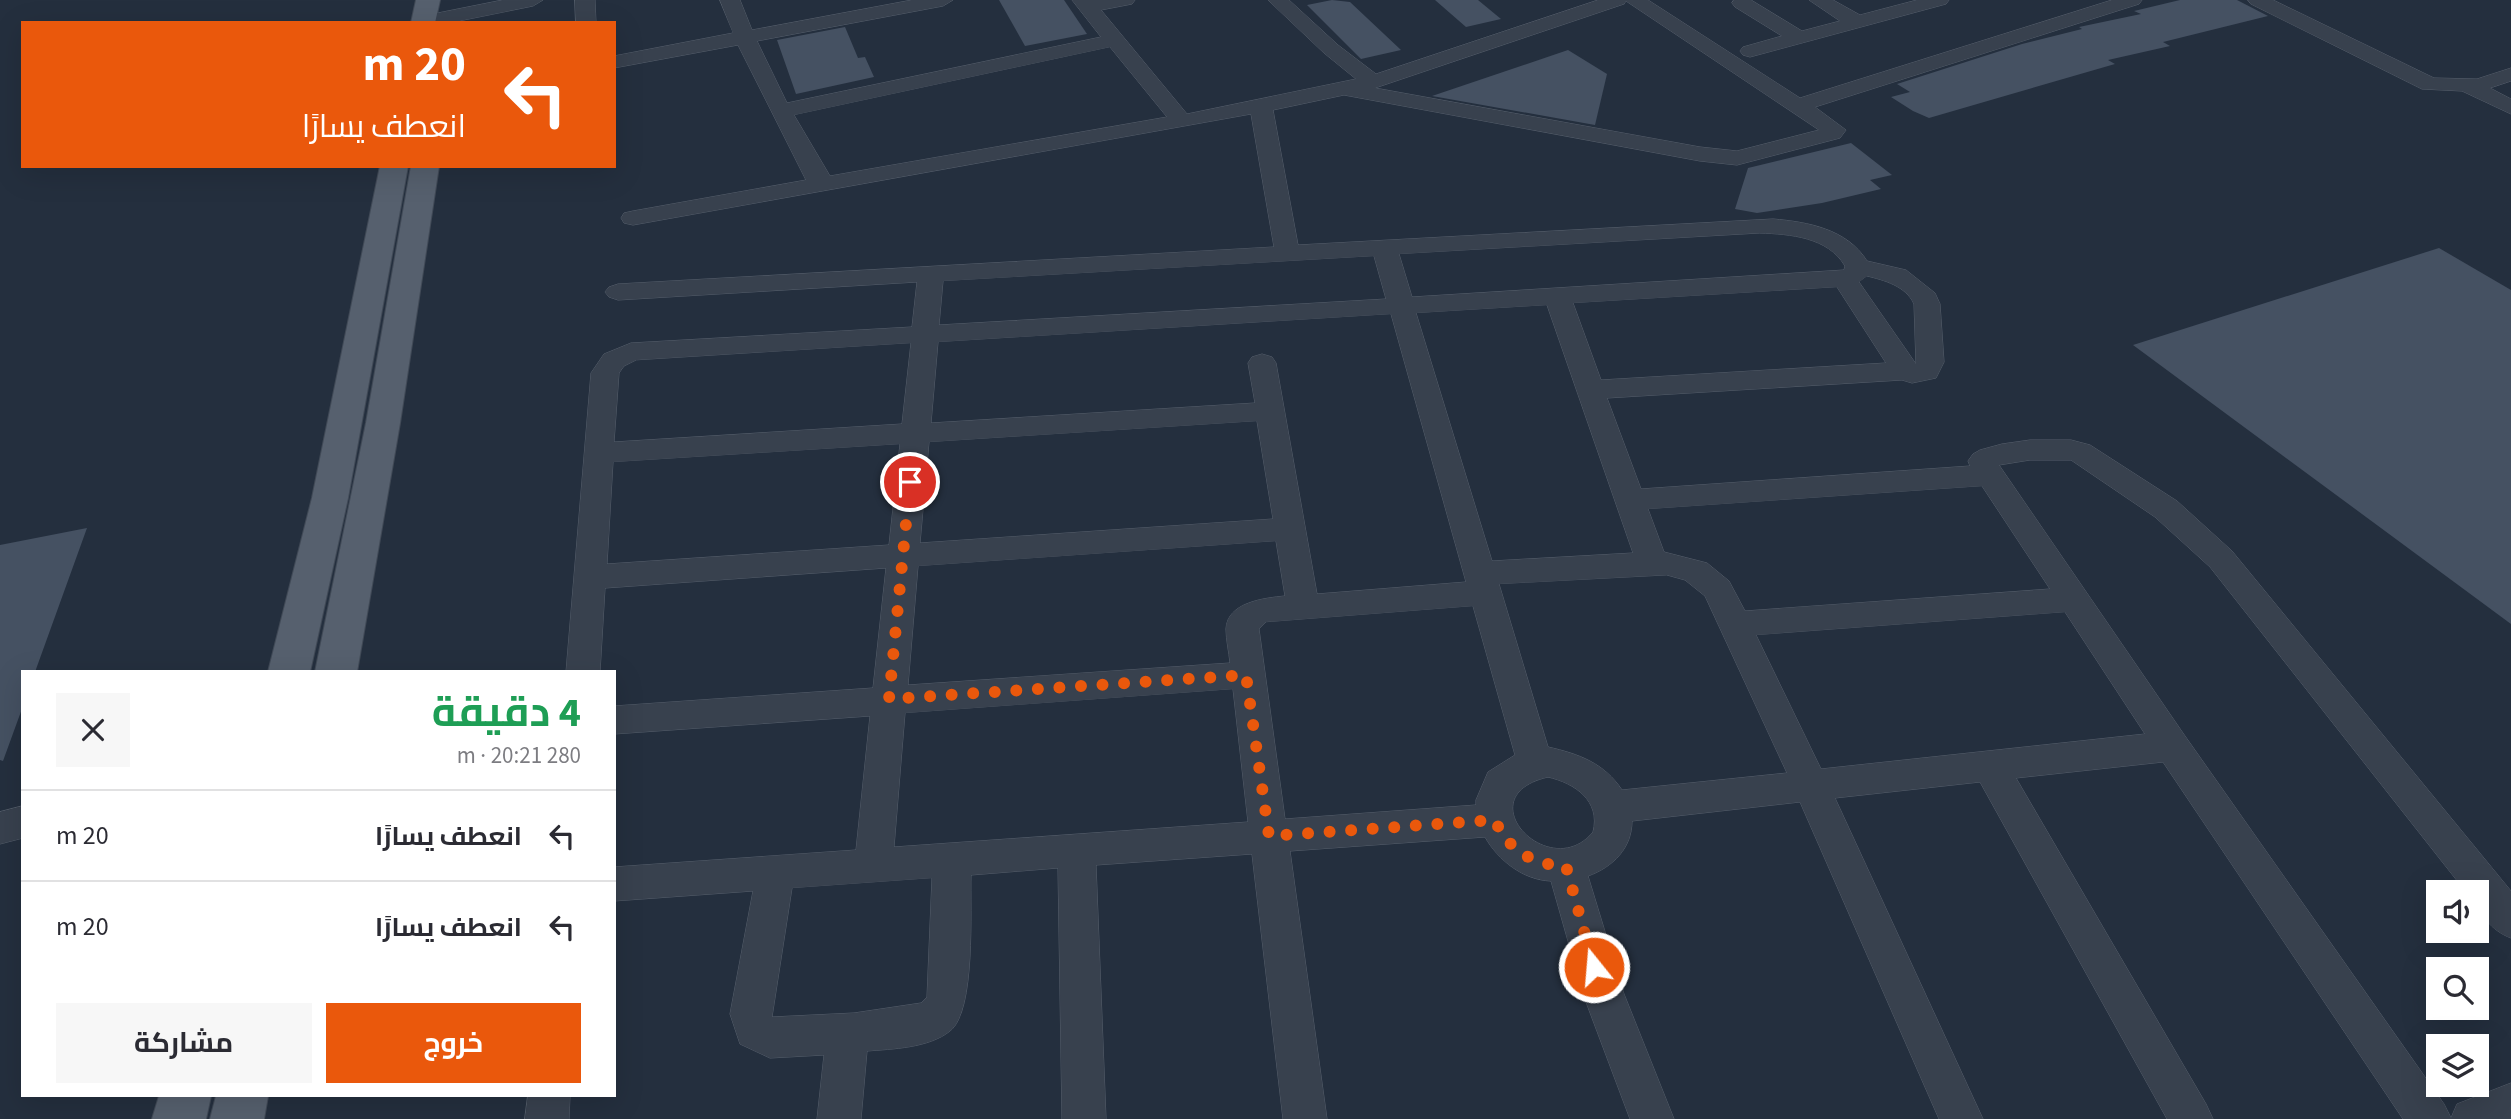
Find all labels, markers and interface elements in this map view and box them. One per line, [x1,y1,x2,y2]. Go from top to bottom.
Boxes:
text: 20 m [362,30,466,100]
icon: left [490,49,581,140]
text: انعطف يسارًا [302,104,466,150]
pin [880,452,940,512]
icon: arrive [891,463,929,501]
text: 4 دقيقة [432,683,581,743]
button: close [56,693,130,767]
text: 280 m · 20:21 [457,739,581,772]
text: 20 m [56,817,109,854]
icon: left [543,817,581,855]
text: انعطف يسارًا [375,818,522,855]
map controls [2426,880,2489,1097]
button: sound [2426,880,2489,943]
text: 20 m [56,908,109,945]
icon: left [543,908,581,946]
text: انعطف يسارًا [375,909,522,946]
position arrow [1557,930,1631,1004]
button: search [2426,957,2489,1020]
button: مشاركة [56,1003,312,1083]
button: خروج [326,1003,581,1083]
button: layers [2426,1034,2489,1097]

